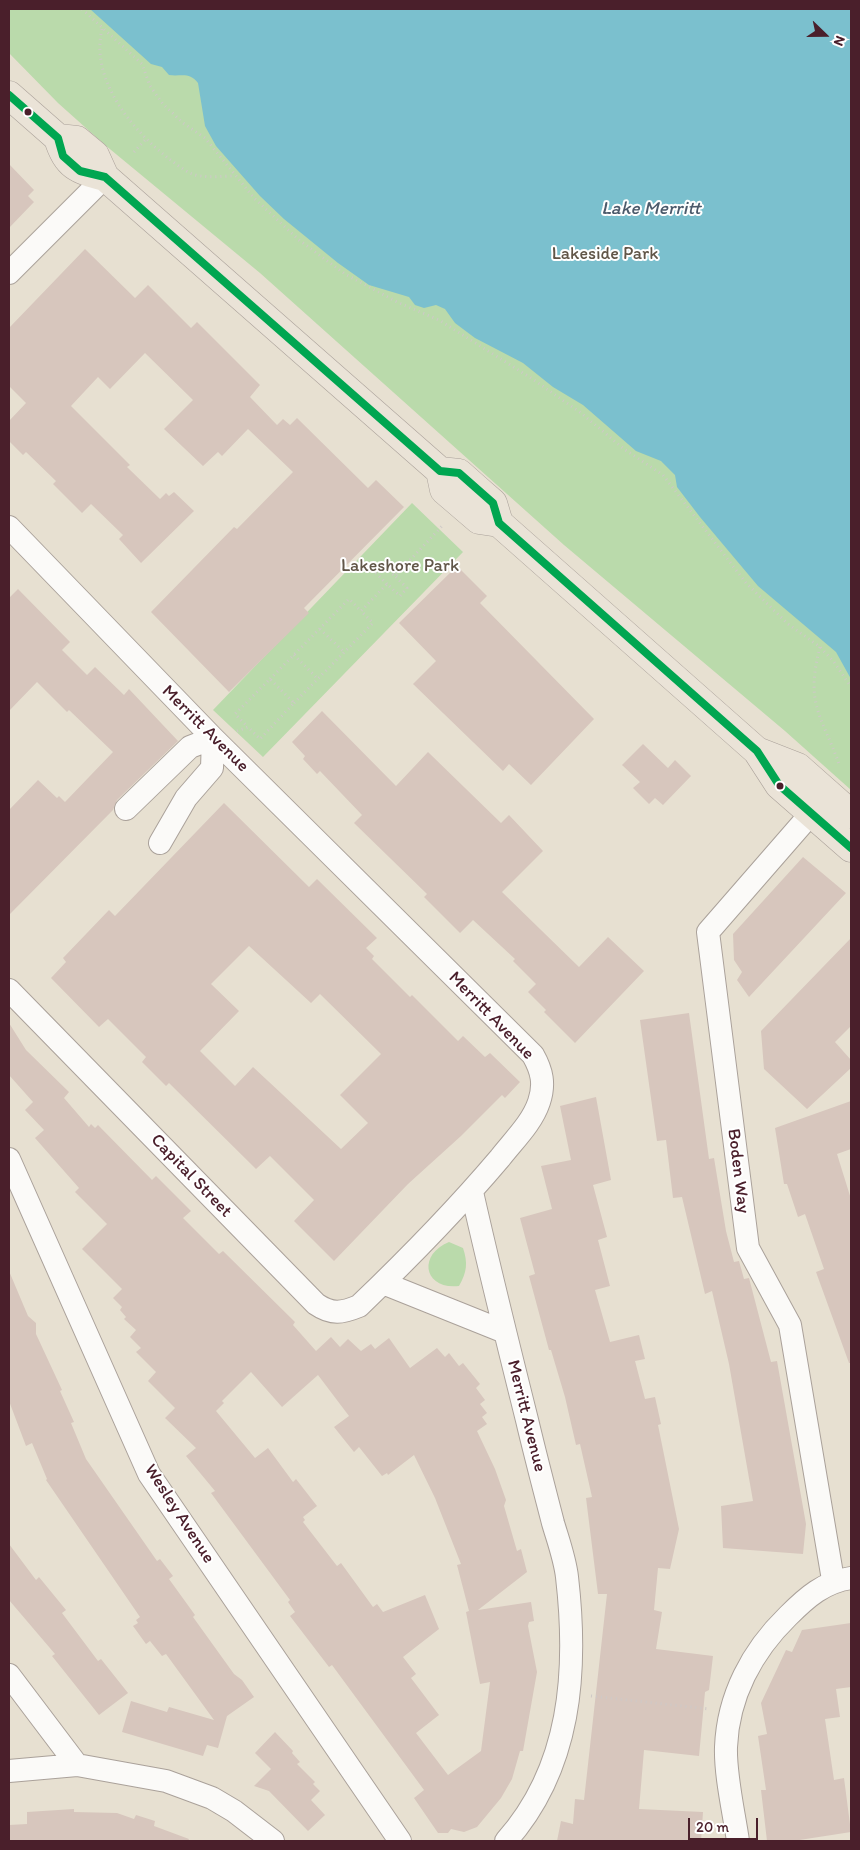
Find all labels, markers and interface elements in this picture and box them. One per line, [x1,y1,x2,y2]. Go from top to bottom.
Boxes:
north arrow [800,10,850,60]
text: N [830,33,849,48]
unlabelled marker [23,107,33,117]
water label: Lake Merritt [601,198,701,220]
park label: Lakeside Park [552,243,658,265]
park label: Lakeshore Park [341,555,459,577]
street label: Merritt Avenue [157,681,253,777]
unlabelled marker [775,781,785,791]
street label: Merritt Avenue [443,967,539,1065]
street label: Boden Way [722,1127,754,1215]
street label: Capital Street [146,1130,236,1222]
street label: Merritt Avenue [502,1358,550,1474]
street label: Wesley Avenue [139,1460,219,1568]
scale bar [690,1808,760,1840]
text: 20 m [696,1818,729,1836]

